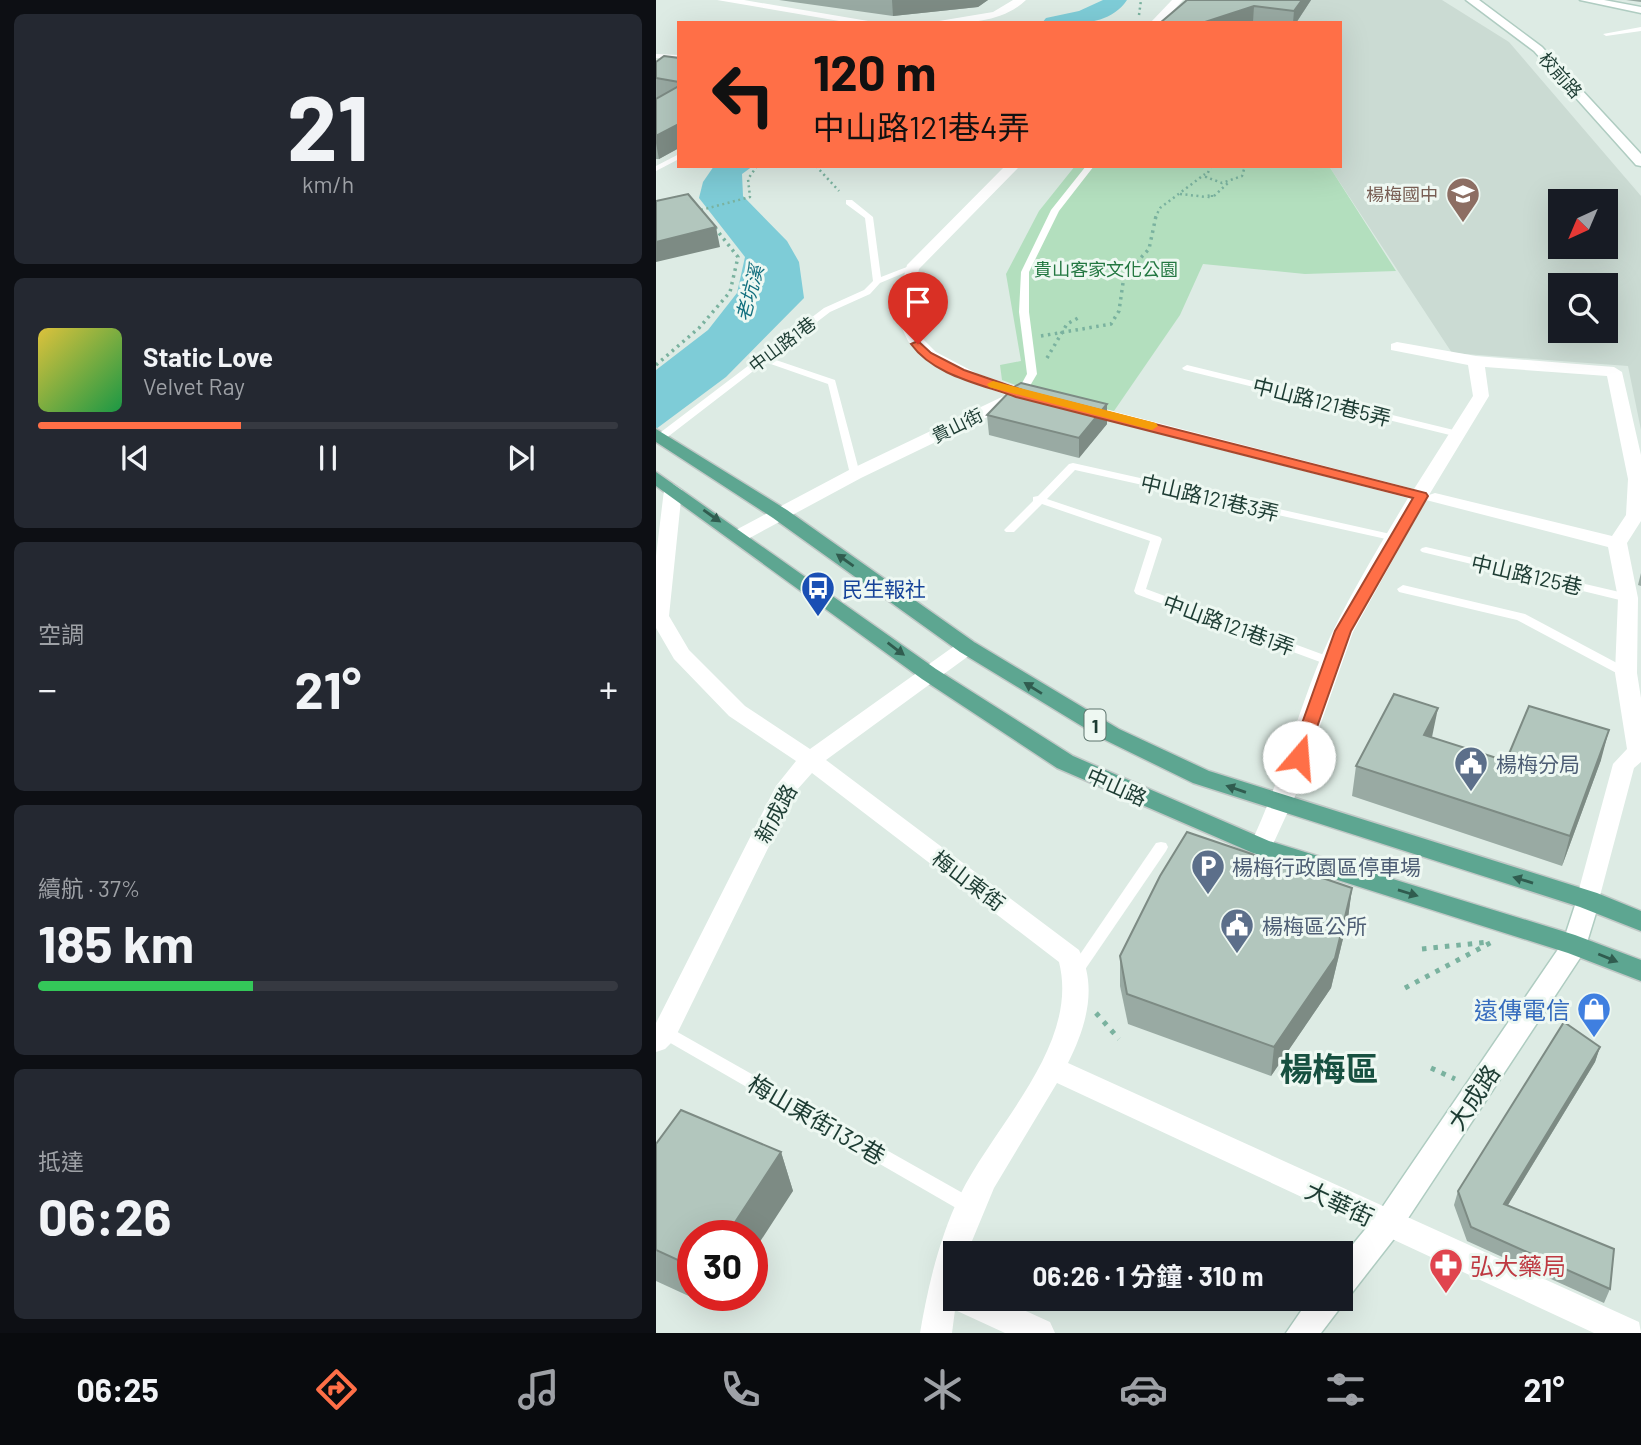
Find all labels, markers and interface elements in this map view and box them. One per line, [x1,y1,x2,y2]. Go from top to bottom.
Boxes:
text: 120 m [813,42,936,101]
street label: 校前路 [1535,48,1587,102]
icon: left [698,49,789,140]
text: 21 [287,70,369,179]
text: 中山路121巷4弄 [813,107,1030,145]
text: km/h [302,170,354,198]
school or university icon: 楊梅國中 [1444,175,1482,224]
place label: 楊梅國中 [1366,183,1438,205]
north arrow [1548,189,1618,259]
map controls [1548,189,1618,343]
park label: 貴山客家文化公園 [1034,258,1178,280]
water label: 老坑溪 [731,260,768,324]
pin [888,272,948,344]
button: search [1548,273,1618,343]
icon: arrive [899,283,937,321]
street label: 中山路1巷 [744,312,820,376]
text: Static Love [143,341,273,372]
text: Velvet Ray [143,372,245,400]
street label: 中山路121巷5弄 [1250,372,1394,430]
street label: 貴山街 [928,403,986,447]
icon: previous [116,439,154,477]
icon: pause [309,439,347,477]
icon: next [502,439,540,477]
street label: 中山路121巷3弄 [1138,469,1282,525]
one-way arrow [703,509,721,523]
street label: 中山路125巷 [1469,549,1585,599]
one-way arrow [836,553,854,567]
bus stop icon: 民生報社 [799,569,837,618]
place label: 民生報社 [842,576,926,601]
street label: 中山路121巷1弄 [1160,589,1298,659]
text: 空調 [38,620,84,648]
one-way arrow [887,642,905,656]
text: 21° [295,657,361,719]
text: − [38,665,57,711]
text: + [599,665,618,711]
one-way arrow [1023,682,1042,695]
road number: 1 [1084,710,1106,740]
position arrow [1262,720,1336,794]
public building icon: 楊梅分局 [1452,744,1490,793]
place label: 楊梅分局 [1496,751,1580,776]
street label: 中山路 [1083,762,1151,810]
street label: 新成路 [749,779,801,847]
one-way arrow [1225,783,1246,794]
street label: 梅山東街 [928,845,1010,915]
parking icon: 楊梅行政園區停車場 [1189,847,1227,896]
place label: 楊梅行政園區停車場 [1232,854,1421,879]
text: 續航 · 37% [38,874,140,902]
one-way arrow [1512,874,1533,884]
one-way arrow [1398,888,1419,898]
public building icon: 楊梅區公所 [1218,906,1256,955]
text: 185 km [38,911,194,973]
place label: 楊梅區公所 [1262,913,1367,938]
one-way arrow [1598,952,1619,963]
shop icon: 遠傳電信 [1575,990,1613,1039]
place label: 遠傳電信 [1474,995,1570,1024]
district label: 楊梅區 [1280,1048,1379,1088]
street label: 大成路 [1441,1059,1505,1135]
street label: 梅山東街132巷 [743,1068,891,1170]
text: 抵達 [38,1147,84,1175]
street label: 大華街 [1301,1175,1379,1231]
text: 06:26 [38,1184,172,1246]
speed limit sign: 30 [677,1220,768,1311]
pharmacy icon: 弘大藥局 [1427,1246,1465,1295]
place label: 弘大藥局 [1470,1251,1566,1280]
text: 06:26 · 1 分鐘 · 310 m [1032,1260,1264,1291]
icon: directions [312,1365,361,1414]
icon: music [514,1365,563,1414]
icon: phone [716,1365,765,1414]
icon: climate [918,1365,967,1414]
icon: car [1119,1365,1168,1414]
icon: filters [1321,1365,1370,1414]
text: 06:25 [76,1370,159,1408]
text: 21° [1523,1370,1564,1408]

